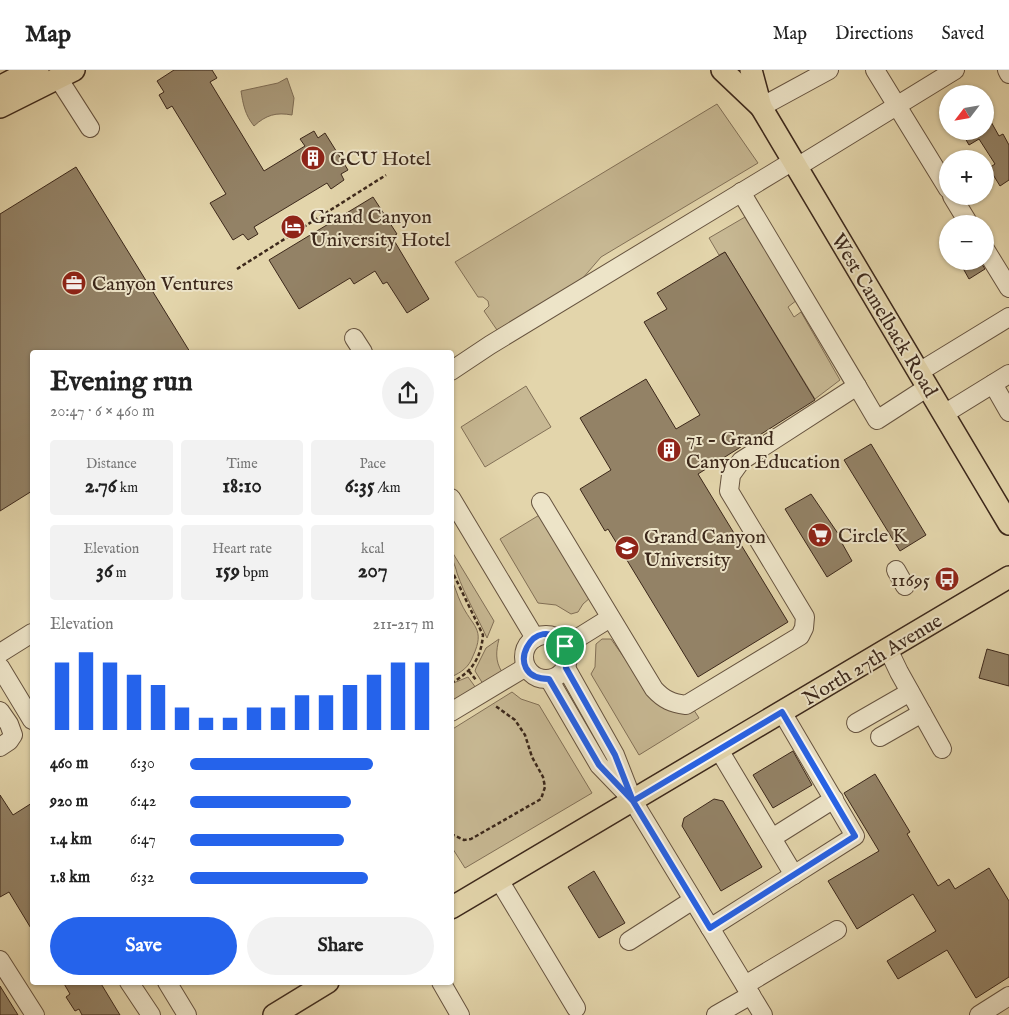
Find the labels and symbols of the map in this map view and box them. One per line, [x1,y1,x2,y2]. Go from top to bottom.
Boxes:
north arrow [939,85,994,140]
building icon: GCU Hotel [300,145,326,171]
place label: GCU Hotel [330,147,431,172]
place label: Grand Canyon University Hotel [310,205,451,253]
hotel icon: Grand Canyon University Hotel [280,214,306,240]
street label: West Camelback Road [825,229,943,403]
office icon: Canyon Ventures [61,270,87,296]
place label: Canyon Ventures [92,272,233,297]
place label: 71 - Grand Canyon Education [686,427,841,475]
building icon: 71 - Grand Canyon Education [656,437,682,463]
supermarket icon: Circle K [807,522,833,548]
place label: Circle K [838,524,907,549]
place label: Grand Canyon University [644,525,766,573]
school or university icon: Grand Canyon University [614,535,640,561]
bus stop icon: 11695 [934,566,960,592]
place label: 11695 [891,568,930,593]
street label: North 27th Avenue [799,609,947,712]
pin [544,625,586,667]

